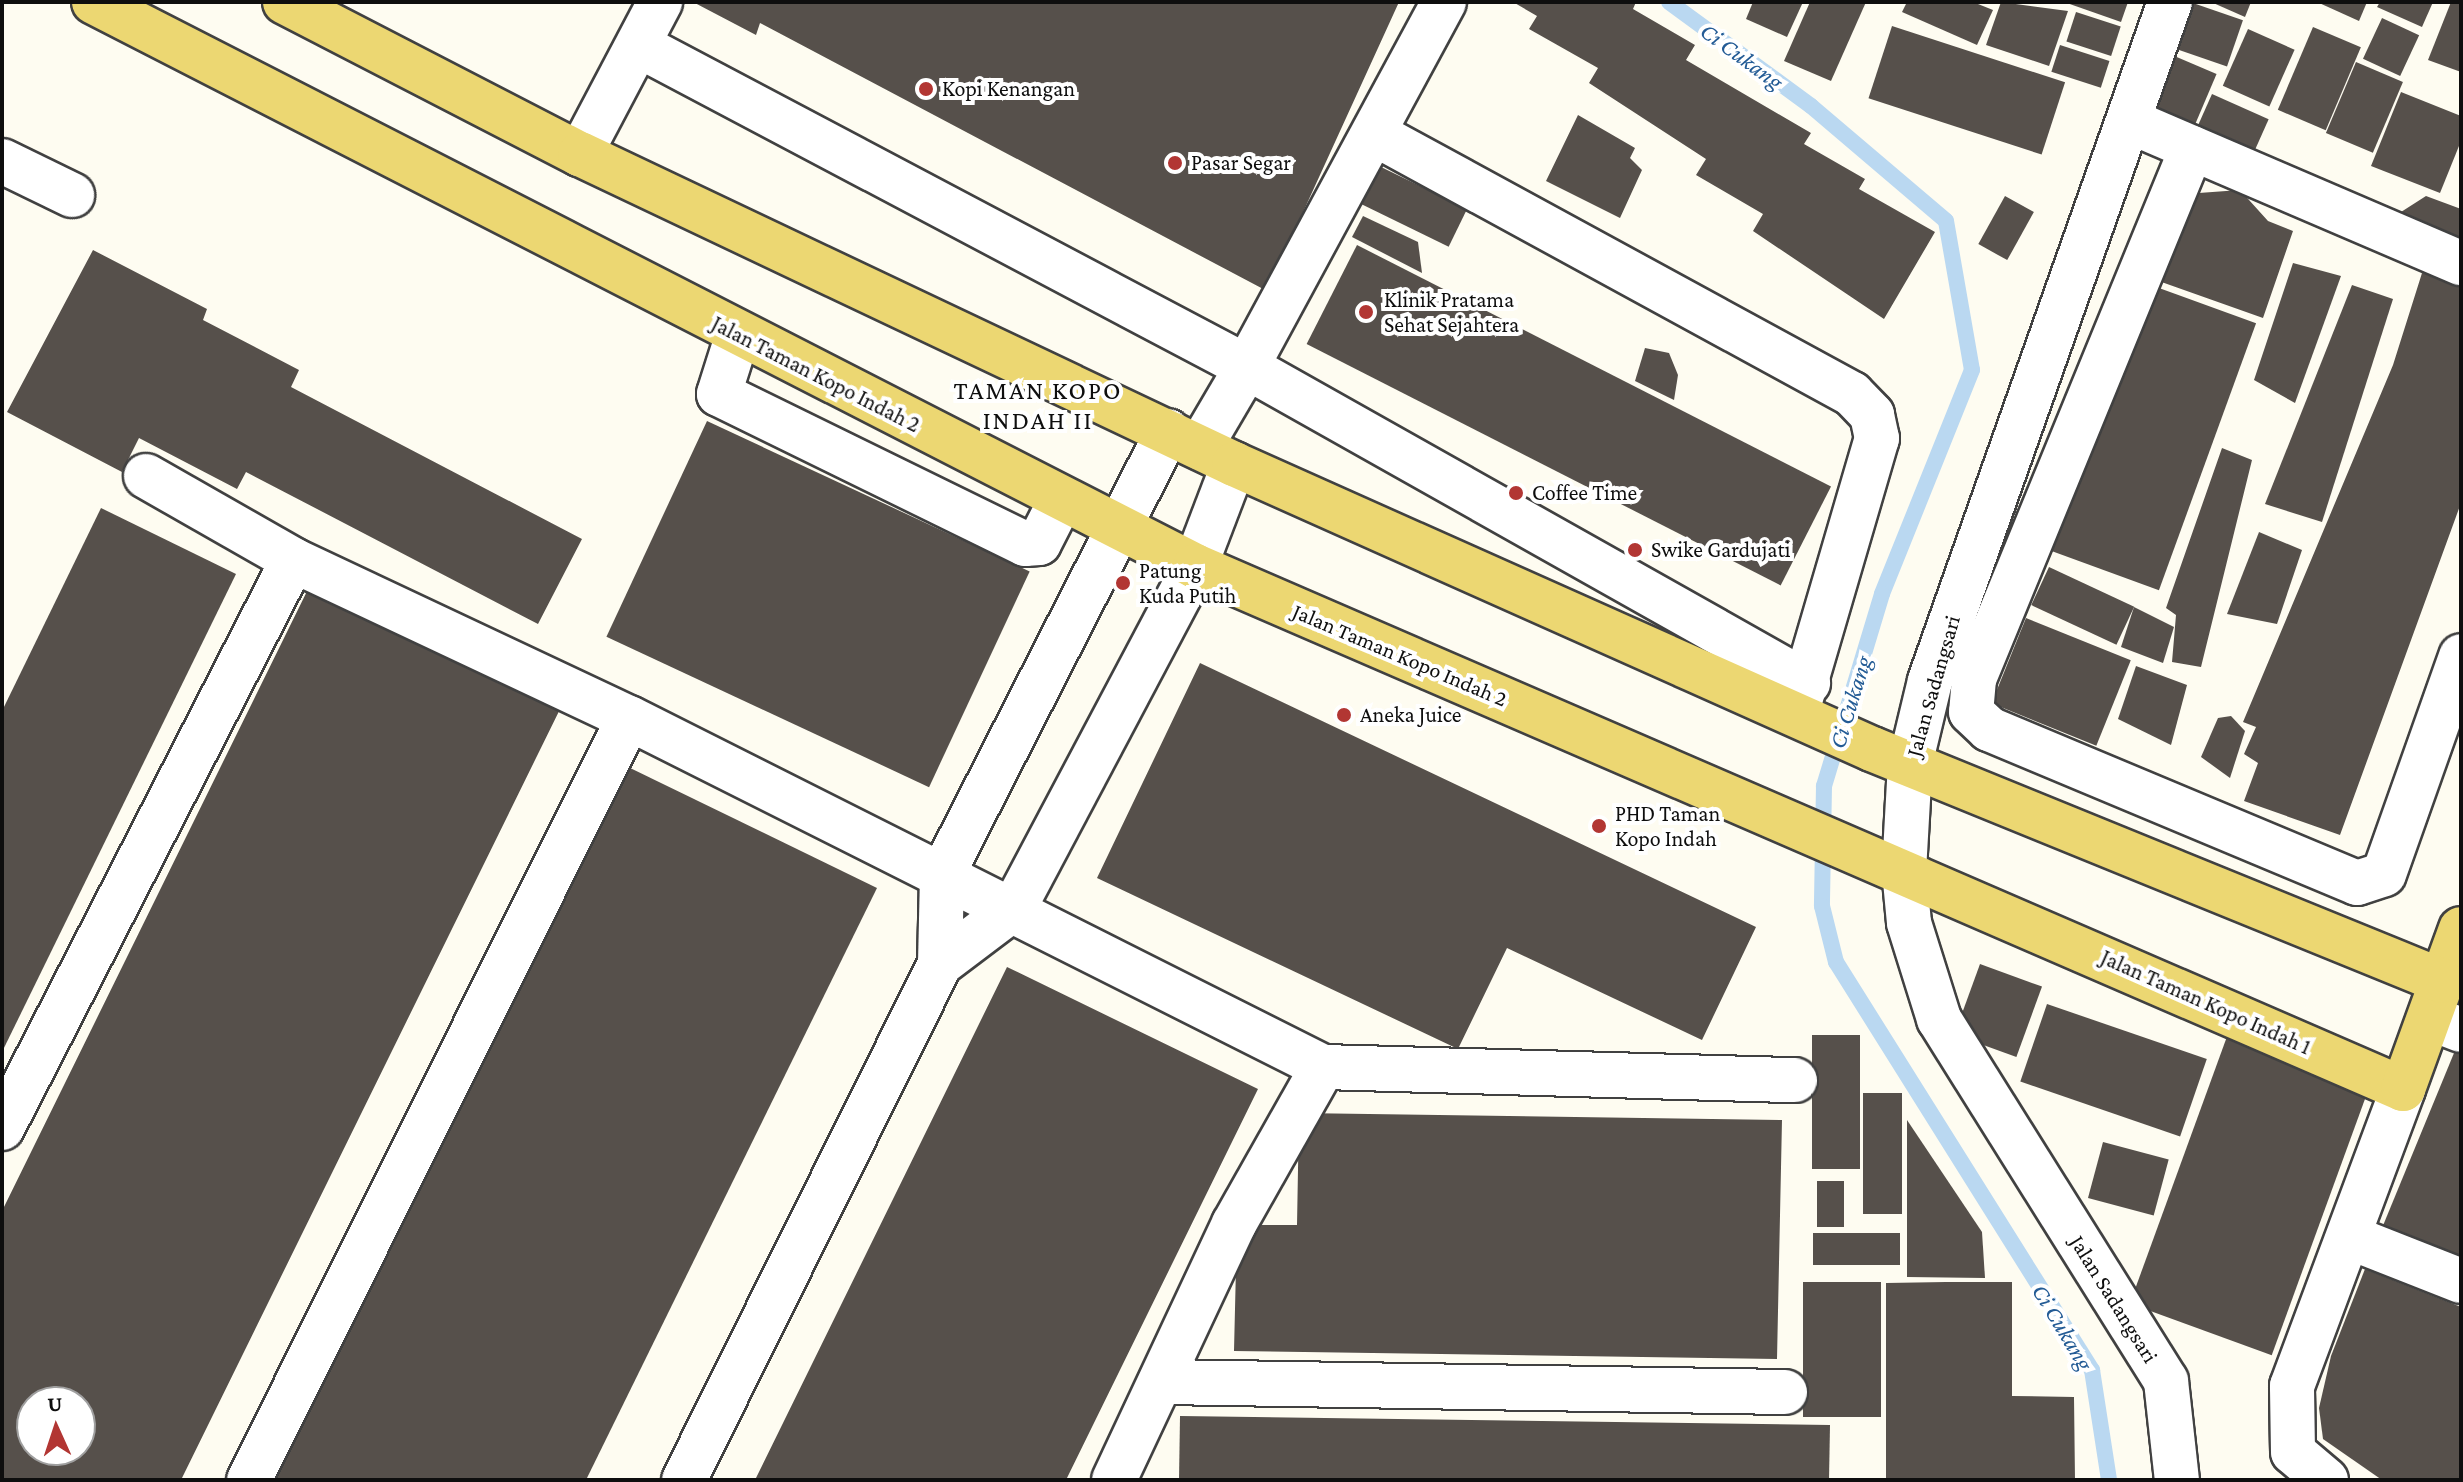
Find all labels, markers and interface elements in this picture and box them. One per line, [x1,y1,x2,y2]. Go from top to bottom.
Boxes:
water label: Ci Cukang [1695,16,1789,96]
place label: Kopi Kenangan [942,76,1075,102]
marker: Kopi Kenangan [917,80,935,98]
place label: Pasar Segar [1191,150,1291,176]
marker: Pasar Segar [1166,154,1184,172]
place label: Klinik Pratama Sehat Sejahtera [1384,286,1519,338]
marker: Klinik Pratama Sehat Sejahtera [1355,301,1377,323]
street label: Jalan Taman Kopo Indah 2 [707,310,925,438]
district label: TAMAN KOPO INDAH II [954,375,1122,436]
place label: Coffee Time [1532,480,1637,506]
marker: Coffee Time [1507,484,1525,502]
place label: Swike Gardujati [1651,537,1791,563]
marker: Swike Gardujati [1626,541,1644,559]
place label: Patung Kuda Putih [1139,557,1236,608]
marker: Patung Kuda Putih [1114,574,1132,592]
street label: Jalan Taman Kopo Indah 2 [1289,598,1511,712]
street label: Jalan Sadangsari [1900,612,1966,760]
water label: Ci Cukang [1822,652,1878,752]
place label: Aneka Juice [1360,702,1461,728]
marker: Aneka Juice [1335,706,1353,724]
place label: PHD Taman Kopo Indah [1615,800,1720,852]
marker: PHD Taman Kopo Indah [1590,817,1608,835]
street label: Jalan Taman Kopo Indah 1 [2097,944,2315,1060]
street label: Jalan Sadangsari [2064,1230,2164,1368]
water label: Ci Cukang [2026,1279,2100,1375]
north arrow [16,1386,96,1466]
text: U [47,1391,63,1416]

